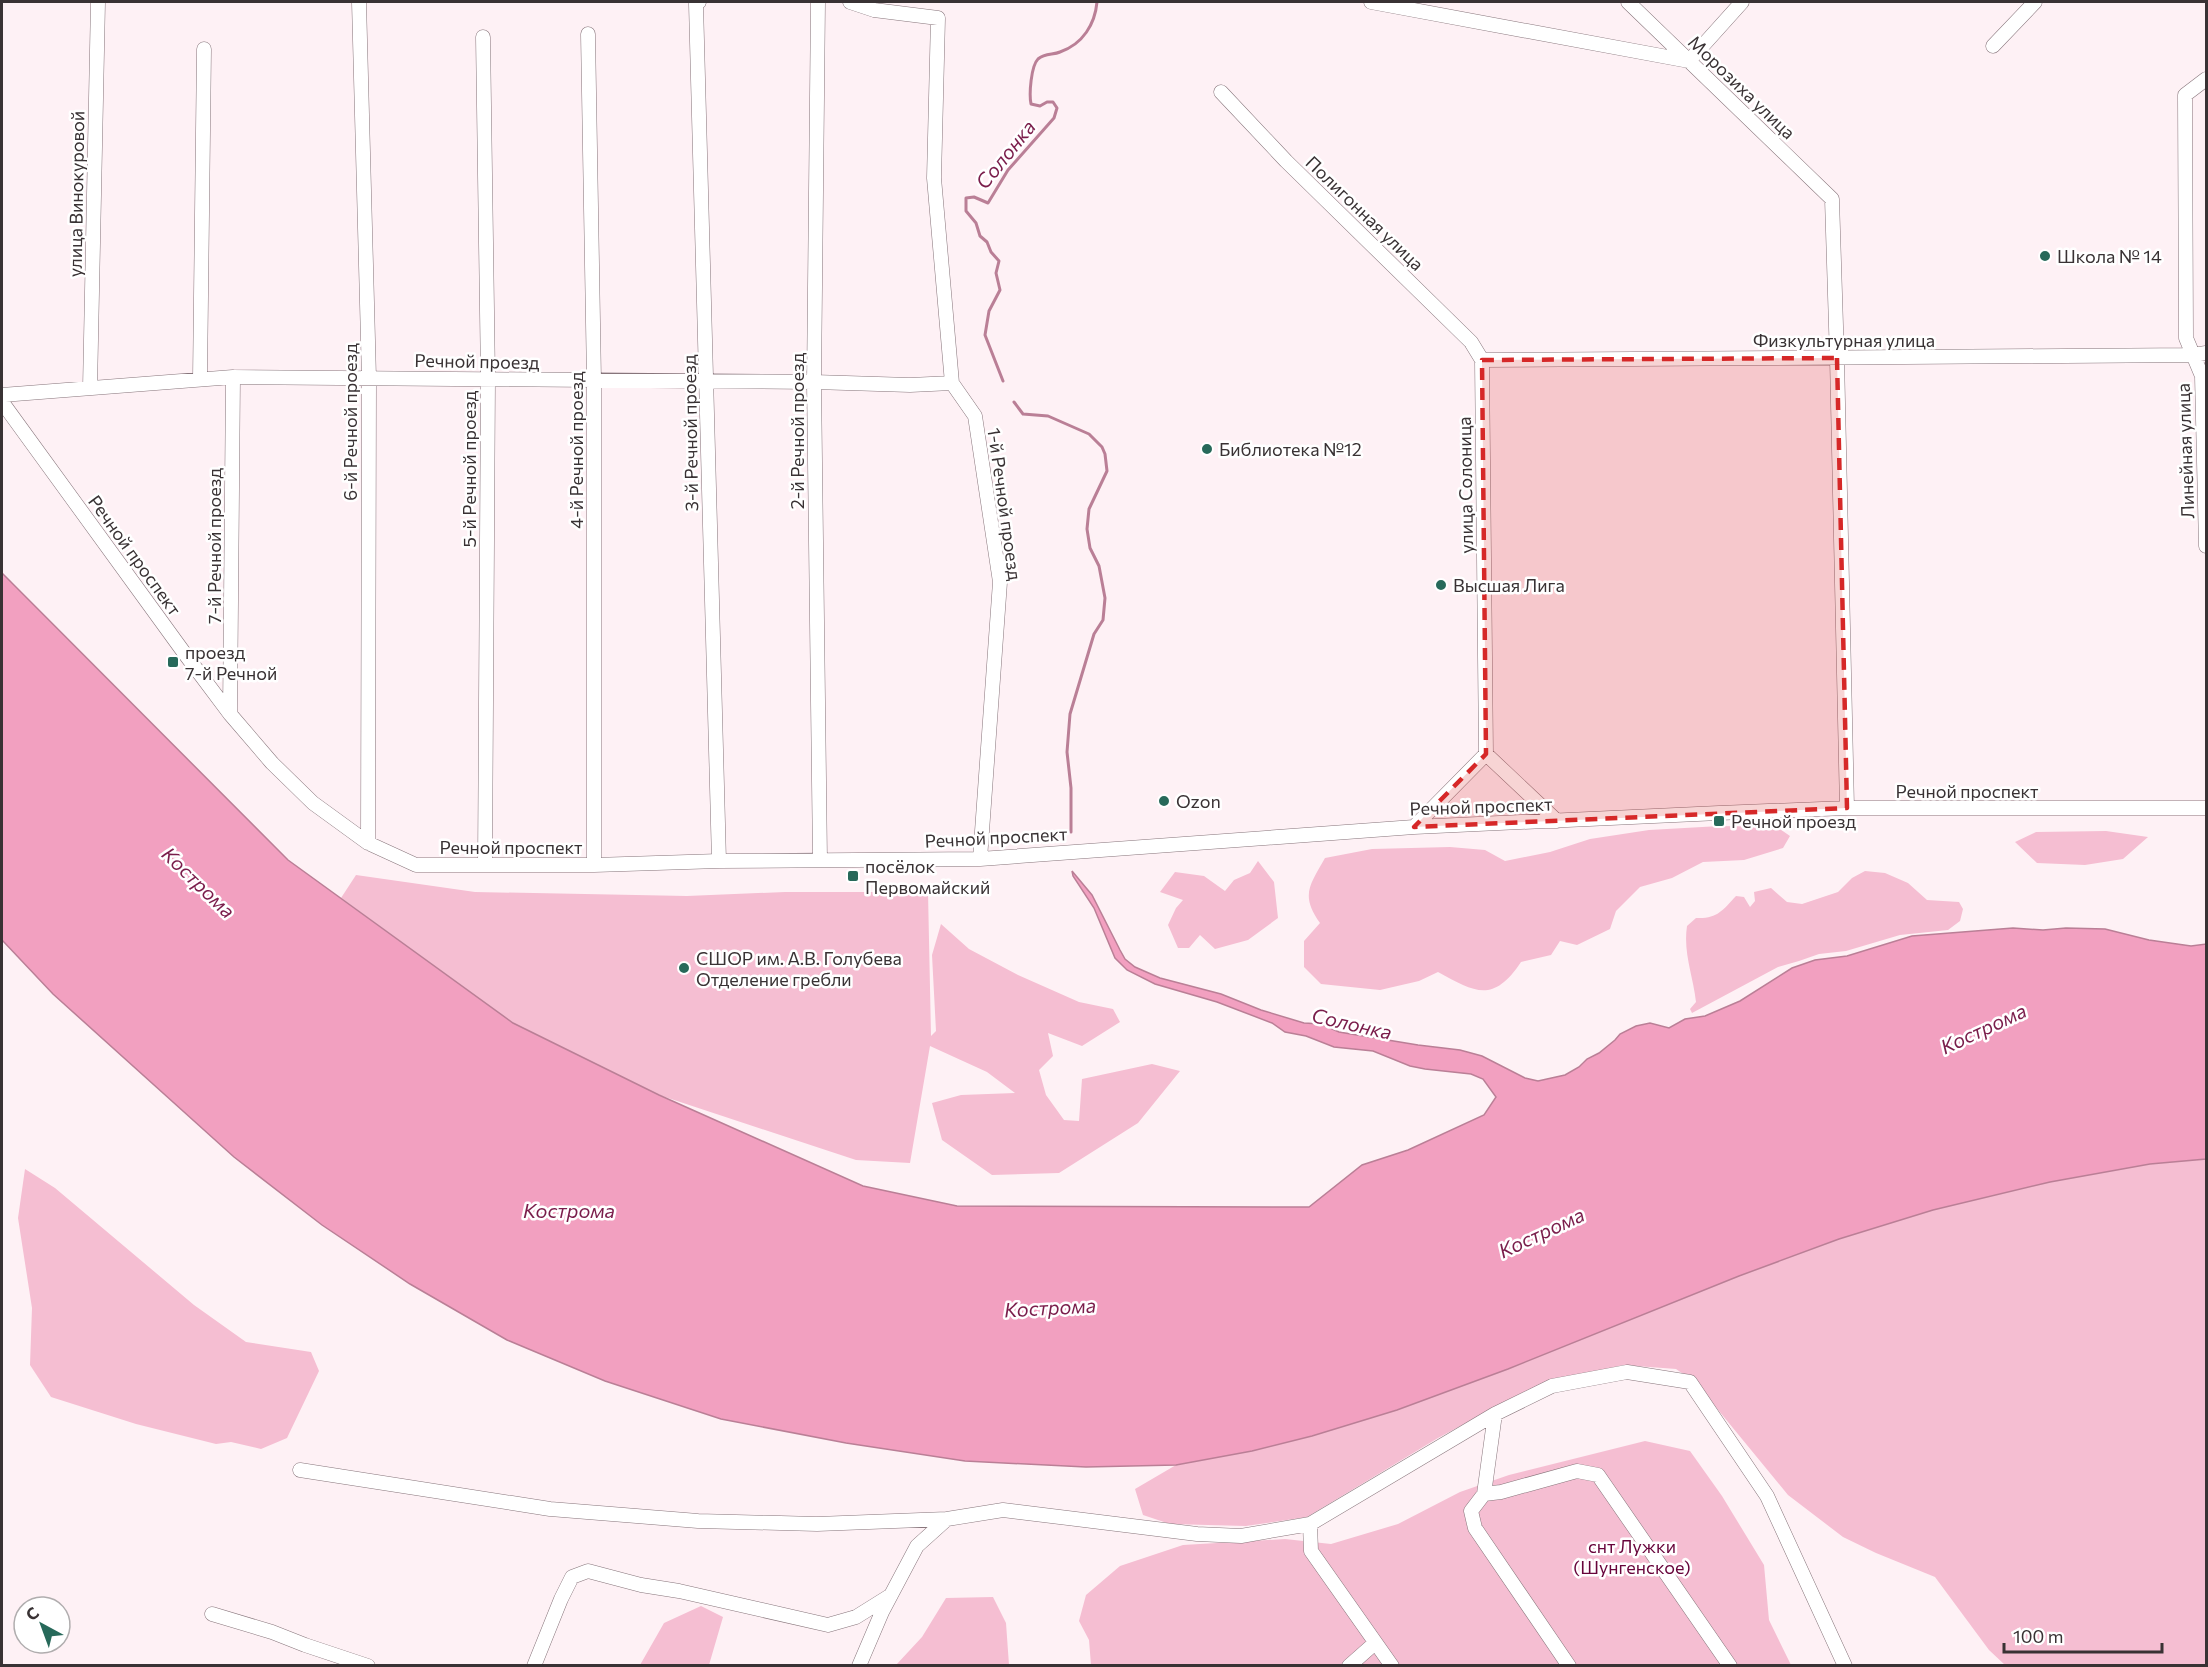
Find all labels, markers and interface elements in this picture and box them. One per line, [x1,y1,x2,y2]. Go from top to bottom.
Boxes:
street label: Морозиха улица [1684,31,1800,143]
street label: улица Винокуровой [64,111,88,277]
water label: Солонка [970,115,1040,193]
street label: Полигонная улица [1302,151,1428,275]
place label: Школа № 14 [2057,245,2162,267]
marker: Школа № 14 [2038,249,2052,263]
street label: Физкультурная улица [1753,329,1935,351]
street label: 6-й Речной проезд [339,343,361,501]
street label: Речной проезд [414,349,540,373]
street label: 2-й Речной проезд [786,352,808,509]
street label: 3-й Речной проезд [678,354,702,512]
street label: 4-й Речной проезд [565,371,587,529]
street label: Линейная улица [2172,383,2198,519]
street label: 5-й Речной проезд [458,390,480,547]
street label: улица Солоница [1453,416,1477,554]
street label: 1-й Речной проезд [983,426,1027,582]
place label: Библиотека №12 [1219,438,1362,460]
marker: Библиотека №12 [1200,442,1214,456]
street label: 7-й Речной проезд [203,468,225,624]
street label: Речной проспект [84,491,186,620]
place label: Высшая Лига [1453,574,1565,596]
marker: Высшая Лига [1434,578,1448,592]
place label: проезд 7-й Речной [185,641,277,684]
marker: проезд 7-й Речной [166,655,180,669]
street label: Речной проспект [1895,780,2039,802]
place label: Ozon [1176,790,1221,812]
street label: Речной проспект [1409,792,1553,819]
marker: Ozon [1157,794,1171,808]
place label: Речной проезд [1731,810,1857,832]
marker: Речной проезд [1712,814,1726,828]
street label: Речной проспект [924,822,1069,852]
street label: Речной проспект [439,836,583,858]
water label: Кострома [158,841,240,923]
place label: посёлок Первомайский [865,855,990,898]
marker: посёлок Первомайский [846,869,860,883]
place label: СШОР им. А.В. Голубева Отделение гребли [696,947,902,990]
marker: СШОР им. А.В. Голубева Отделение гребли [677,961,691,975]
water label: Кострома [1936,998,2030,1058]
water label: Солонка [1310,1002,1394,1044]
water label: Кострома [523,1198,615,1222]
water label: Кострома [1494,1202,1588,1262]
water label: Кострома [1003,1293,1097,1321]
park label: снт Лужки (Шунгенское) [1573,1535,1691,1578]
north arrow [12,1595,72,1655]
text: С [21,1603,42,1624]
scale bar [2004,1616,2162,1654]
text: 100 m [2013,1625,2063,1647]

